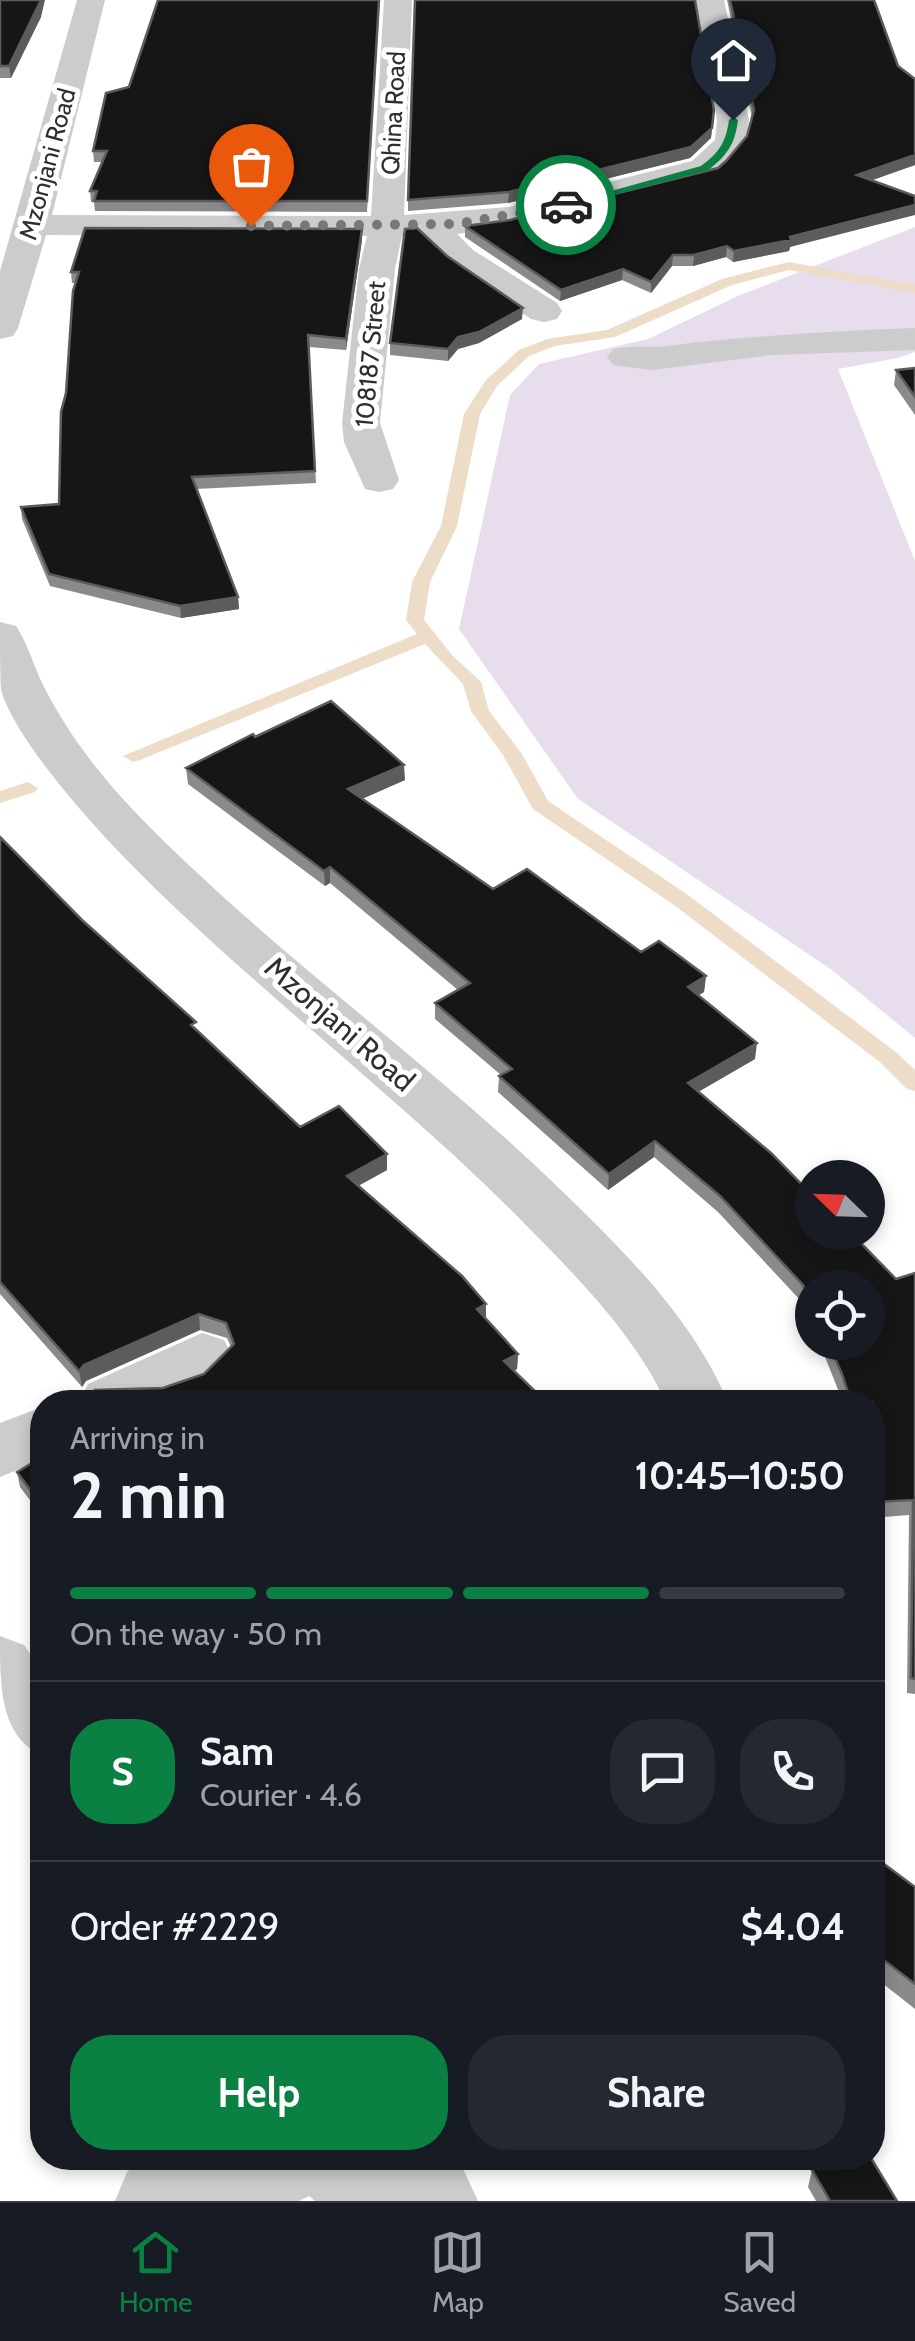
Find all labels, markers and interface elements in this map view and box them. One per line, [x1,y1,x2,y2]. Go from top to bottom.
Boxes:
pin [691,18,776,121]
icon: home [706,33,761,88]
street label: Qhina Road [375,50,411,176]
street label: Mzonjani Road [12,85,83,243]
pin [209,124,294,227]
icon: bag [224,139,279,194]
courier [516,155,616,255]
icon: car [539,178,594,233]
street label: 108187 Street [349,279,391,428]
street label: Mzonjani Road [257,949,423,1099]
north arrow [795,1160,885,1250]
map controls [795,1160,885,1360]
button: locate [795,1270,885,1360]
text: Arriving in [70,1418,205,1457]
text: 10:45–10:50 [635,1452,845,1499]
text: 2 min [70,1455,227,1534]
text: On the way · 50 m [70,1614,322,1653]
button: chat [610,1719,715,1824]
button: phone [740,1719,845,1824]
text: Sam [200,1728,274,1775]
text: S [111,1748,134,1795]
text: Courier · 4.6 [200,1775,362,1814]
text: Order #2229 [70,1903,280,1950]
text: $4.04 [741,1903,845,1950]
button: Help [70,2035,448,2150]
button: Share [468,2035,845,2150]
tab: Home [119,2225,193,2319]
tab: Map [430,2225,485,2319]
tab: Saved [723,2225,796,2319]

